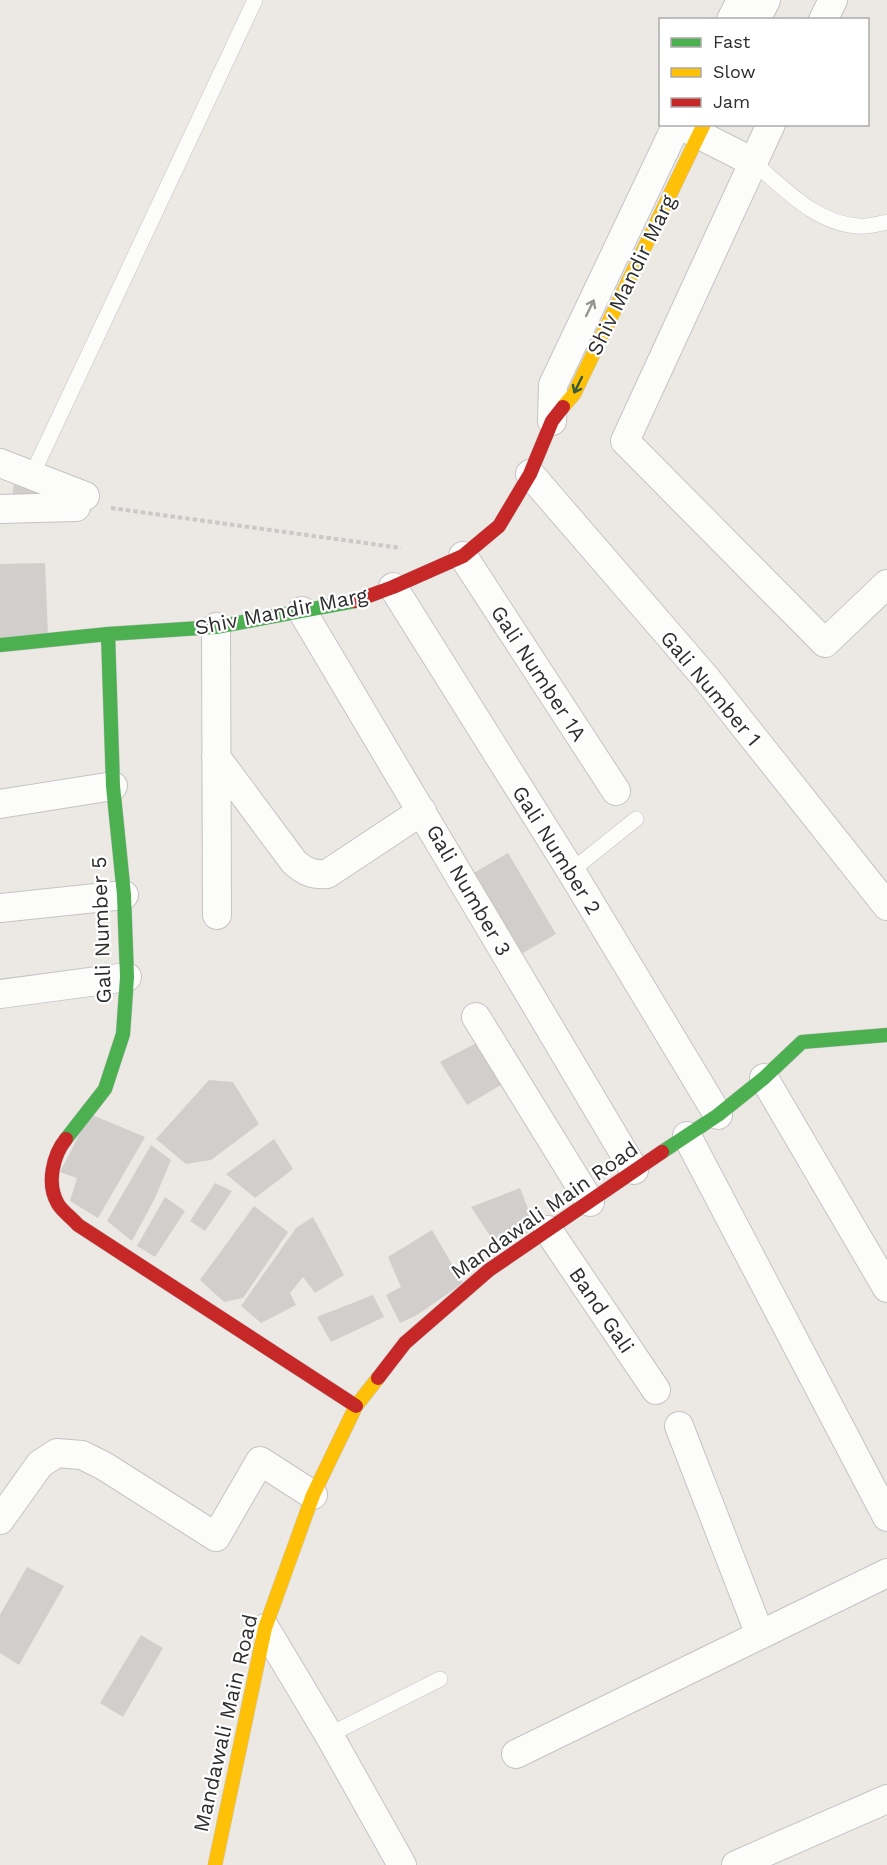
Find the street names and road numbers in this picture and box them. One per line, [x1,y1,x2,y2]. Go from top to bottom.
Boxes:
street label: Shiv Mandir Marg [581,190,681,359]
street label: Shiv Mandir Marg [193,582,370,640]
street label: Gali Number 1A [486,601,592,746]
street label: Gali Number 1 [656,625,766,751]
street label: Gali Number 2 [507,781,607,919]
street label: Gali Number 3 [421,820,517,960]
street label: Gali Number 5 [86,856,116,1004]
street label: Mandawali Main Road [446,1136,642,1284]
street label: Band Gali [564,1262,640,1358]
street label: Mandawali Main Road [188,1612,262,1834]

